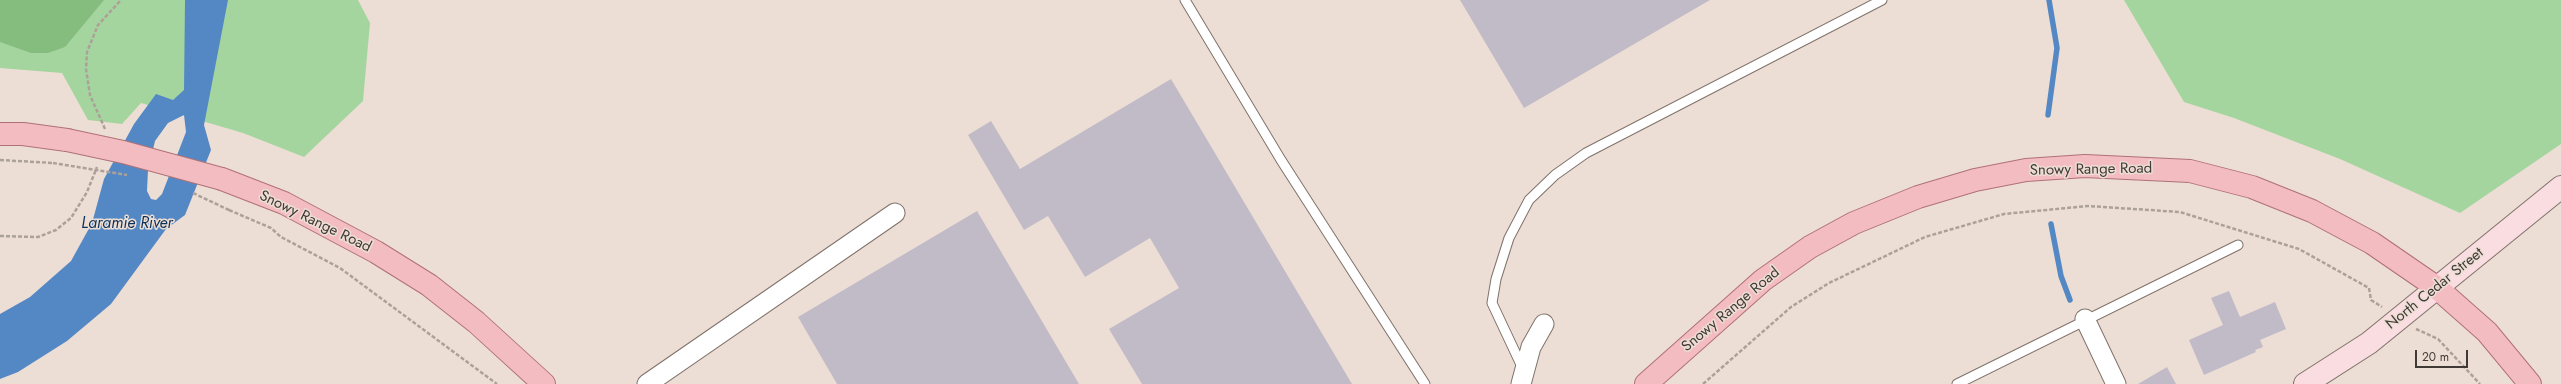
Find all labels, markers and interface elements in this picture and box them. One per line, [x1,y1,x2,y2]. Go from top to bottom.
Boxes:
street label: Snowy Range Road [2030,160,2152,180]
street label: Snowy Range Road [256,187,374,257]
water label: Laramie River [81,214,173,234]
street label: North Cedar Street [2383,244,2487,334]
street label: Snowy Range Road [1678,264,1784,356]
scale bar [2417,342,2470,368]
text: 20 m [2422,348,2449,366]

